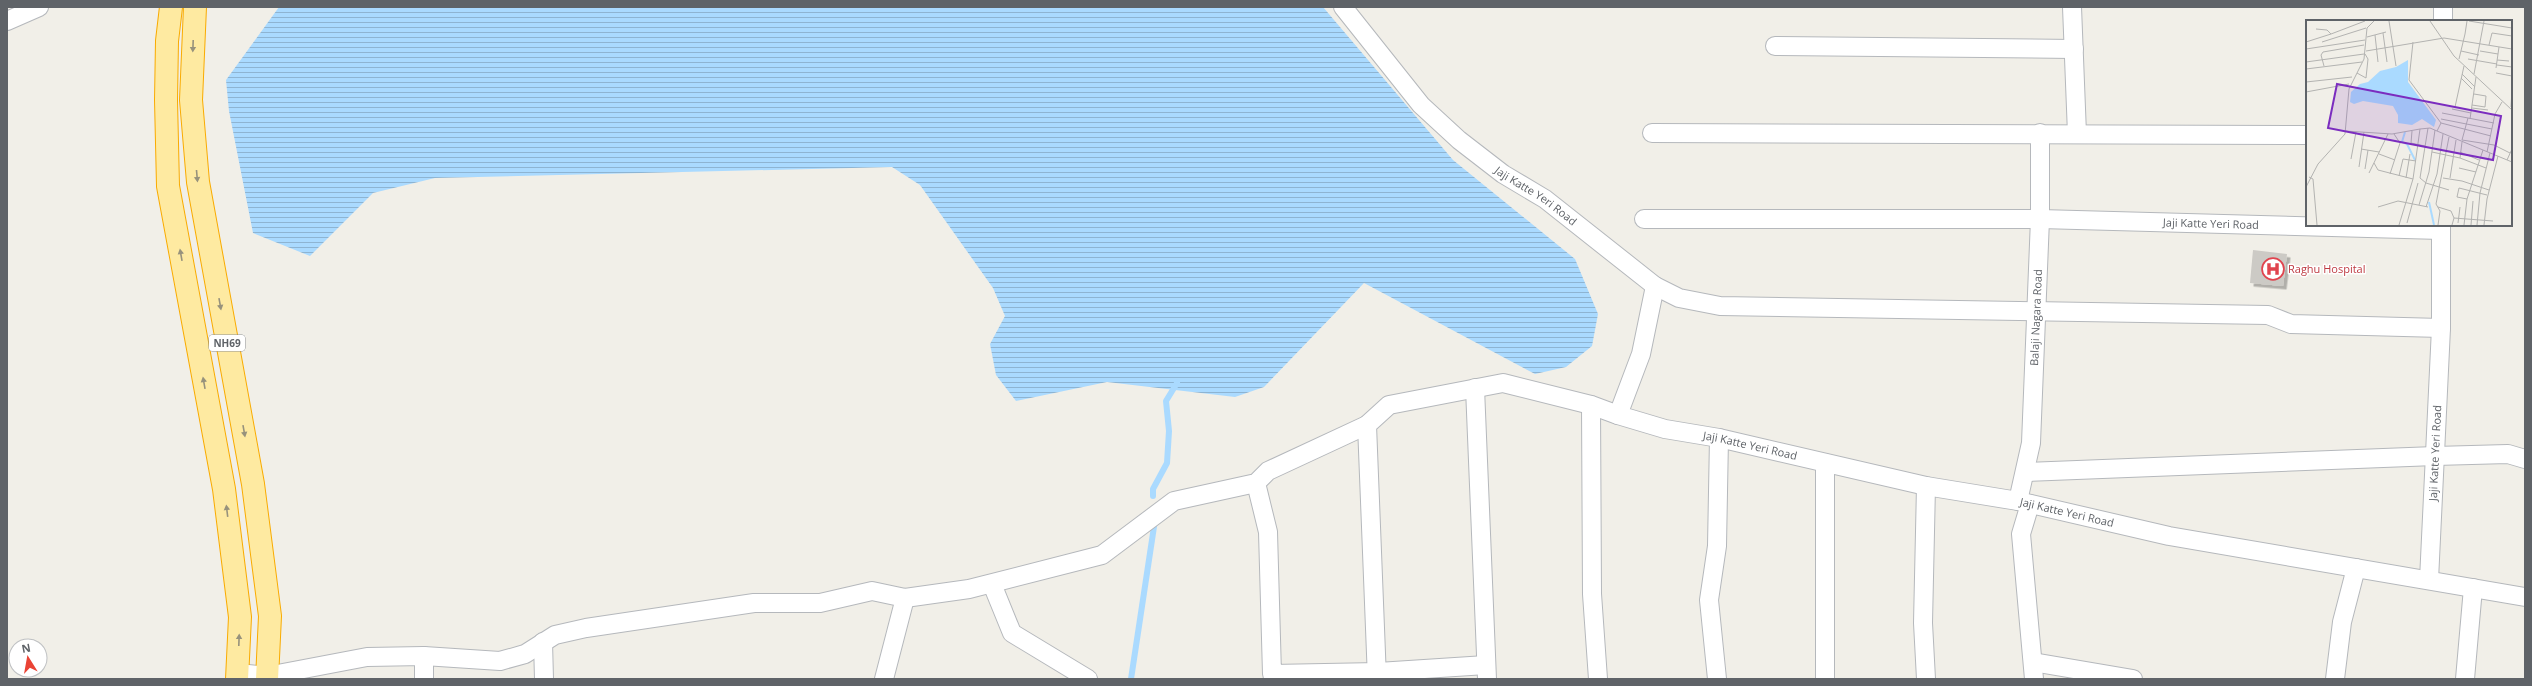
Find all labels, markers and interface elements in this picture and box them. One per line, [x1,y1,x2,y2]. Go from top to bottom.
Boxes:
inset map [2306,20,2512,226]
one-way arrow [190,40,196,53]
street label: Jaji Katte Yeri Road [1491,162,1580,228]
one-way arrow [194,170,201,182]
street label: Jaji Katte Yeri Road [2162,214,2259,232]
one-way arrow [178,249,184,261]
hospital icon: Raghu Hospital [2260,256,2286,282]
place label: Raghu Hospital [2288,261,2366,276]
street label: Balaji Nagara Road [2026,269,2045,366]
one-way arrow [217,297,223,310]
road number: NH69 [209,335,245,351]
one-way arrow [201,377,207,389]
street label: Jaji Katte Yeri Road [2425,405,2444,502]
one-way arrow [241,425,247,438]
street label: Jaji Katte Yeri Road [1701,427,1799,463]
street label: Jaji Katte Yeri Road [2018,493,2116,530]
one-way arrow [224,505,230,517]
one-way arrow [236,633,242,646]
north arrow [8,638,48,678]
text: N [20,639,32,656]

